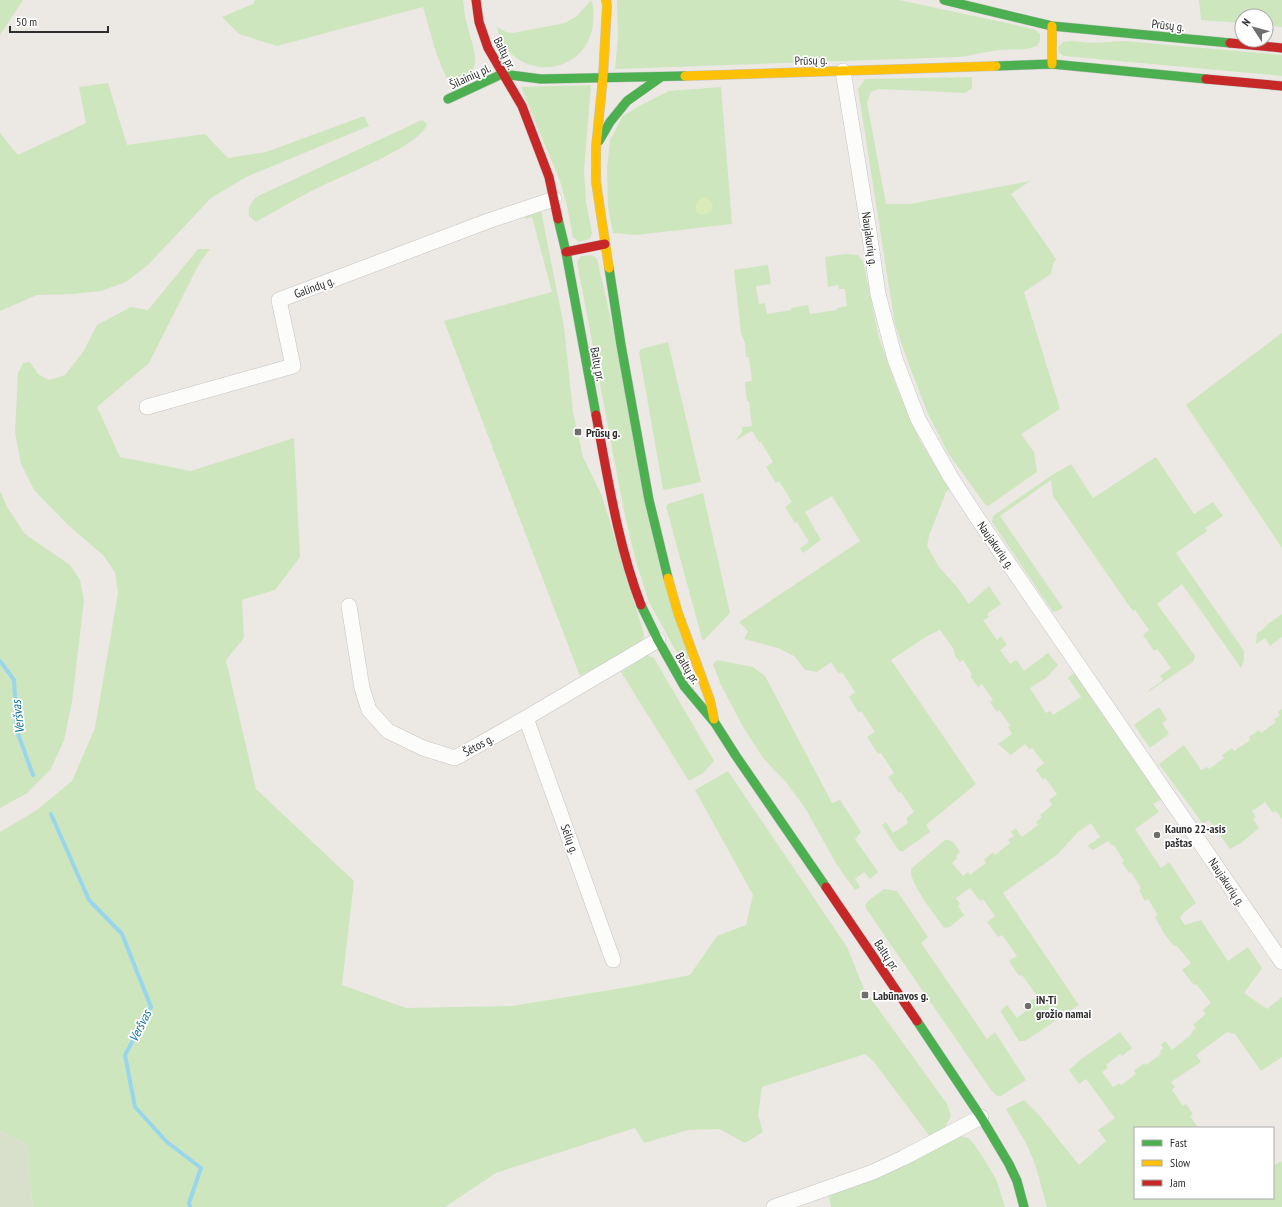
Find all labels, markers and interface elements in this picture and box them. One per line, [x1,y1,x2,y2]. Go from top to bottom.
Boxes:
scale bar [10,8,108,34]
north arrow [1234,8,1274,48]
text: 50 m [16,14,37,29]
street label: Prūsų g. [1151,16,1185,34]
text: N [1238,16,1253,29]
street label: Baltų pr. [491,34,519,72]
street label: Prūsų g. [794,52,828,68]
street label: Šilainių pl. [447,60,493,92]
street label: Naujakurių g. [859,211,881,267]
street label: Galindų g. [292,273,336,301]
street label: Baltų pr. [587,346,609,382]
place label: Prūsų g. [586,425,621,440]
marker: Prūsų g. [573,427,583,437]
street label: Naujakurių g. [974,518,1018,572]
street label: Baltų pr. [673,649,703,687]
water label: Veršvas [7,698,28,735]
street label: Šėtos g. [460,731,496,759]
place label: Kauno 22-asis paštas [1165,821,1226,850]
street label: Sėlių g. [558,822,582,856]
marker: Kauno 22-asis paštas [1152,830,1162,840]
street label: Naujakurių g. [1205,855,1249,909]
street label: Baltų pr. [871,937,903,973]
place label: Labūnavos g. [873,988,929,1003]
marker: Labūnavos g. [860,990,870,1000]
place label: iN-Ti grožio namai [1036,992,1091,1021]
marker: iN-Ti grožio namai [1023,1001,1033,1011]
water label: Veršvas [125,1006,156,1045]
legend [1134,1127,1274,1199]
text: Fast [1170,1135,1188,1150]
text: Slow [1170,1155,1191,1170]
text: Jam [1169,1175,1186,1190]

